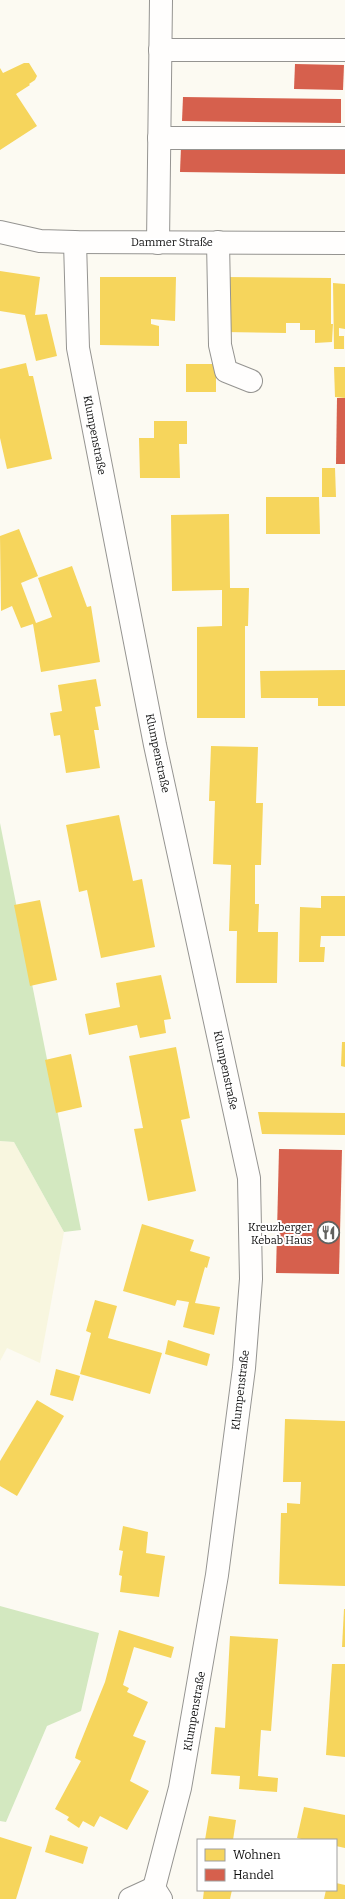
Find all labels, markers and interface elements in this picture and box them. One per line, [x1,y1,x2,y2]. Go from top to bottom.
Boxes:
street label: Dammer Straße [131,236,213,249]
street label: Klumpenstraße [80,394,109,476]
street label: Klumpenstraße [143,712,172,794]
street label: Klumpenstraße [211,1029,240,1111]
restaurant icon: Kreuzberger Kebab Haus [315,1220,341,1246]
place label: Kreuzberger Kebab Haus [248,1221,312,1247]
street label: Klumpenstraße [229,1349,252,1431]
street label: Klumpenstraße [181,1670,208,1752]
legend [197,1839,337,1891]
text: Wohnen [233,1848,281,1862]
text: Handel [233,1868,274,1882]

